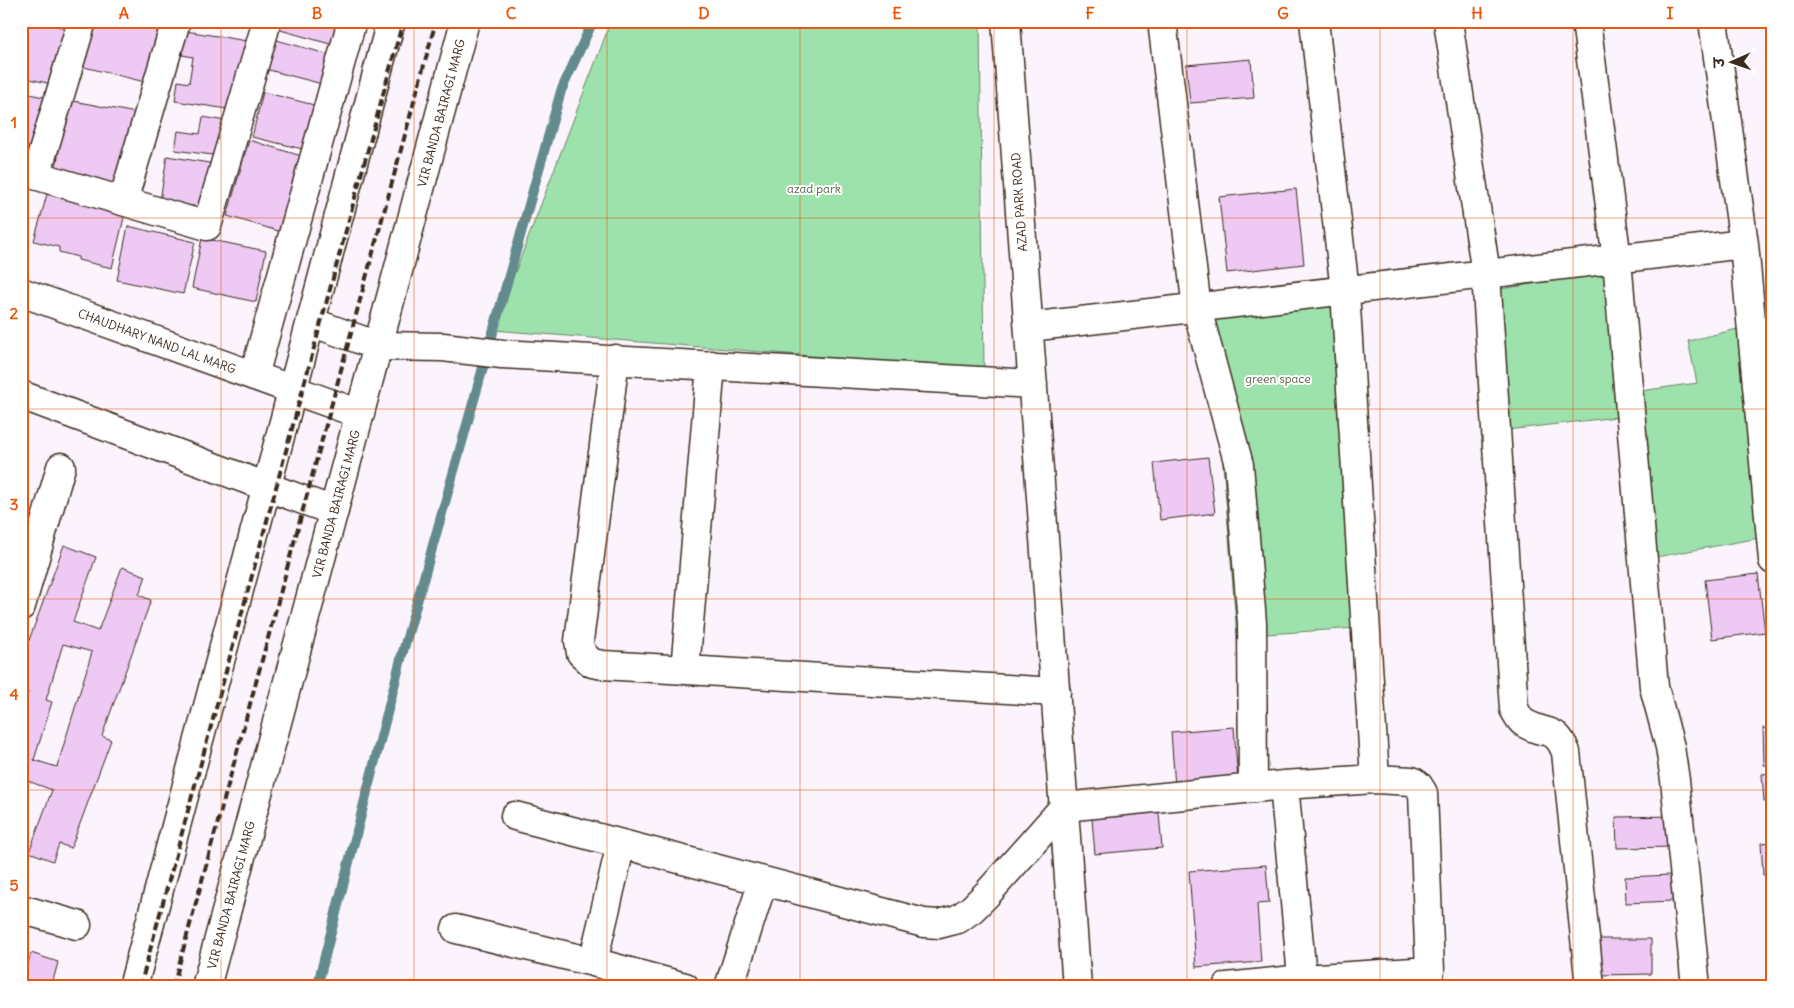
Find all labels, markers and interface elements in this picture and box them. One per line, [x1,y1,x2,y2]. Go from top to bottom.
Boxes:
text: A [119,3,129,23]
text: B [312,3,323,23]
text: C [506,3,517,23]
text: D [698,3,710,23]
text: E [892,3,902,23]
text: F [1085,3,1095,23]
text: G [1277,3,1289,23]
text: H [1471,3,1483,23]
text: I [1667,3,1674,23]
street label: VIR BANDA BAIRAGI MARG [414,37,468,189]
north arrow [1706,38,1756,88]
text: उ [1710,56,1728,69]
text: 1 [11,112,17,132]
street label: AZAD PARK ROAD [1008,152,1030,252]
park label: azad park [787,181,841,196]
text: 2 [10,303,19,323]
street label: CHAUDHARY NAND LAL MARG [76,305,238,377]
park label: green space [1245,371,1311,386]
street label: VIR BANDA BAIRAGI MARG [309,428,363,580]
text: 3 [9,494,19,514]
text: 4 [9,684,19,704]
street label: VIR BANDA BAIRAGI MARG [204,819,258,971]
text: 5 [9,875,19,895]

